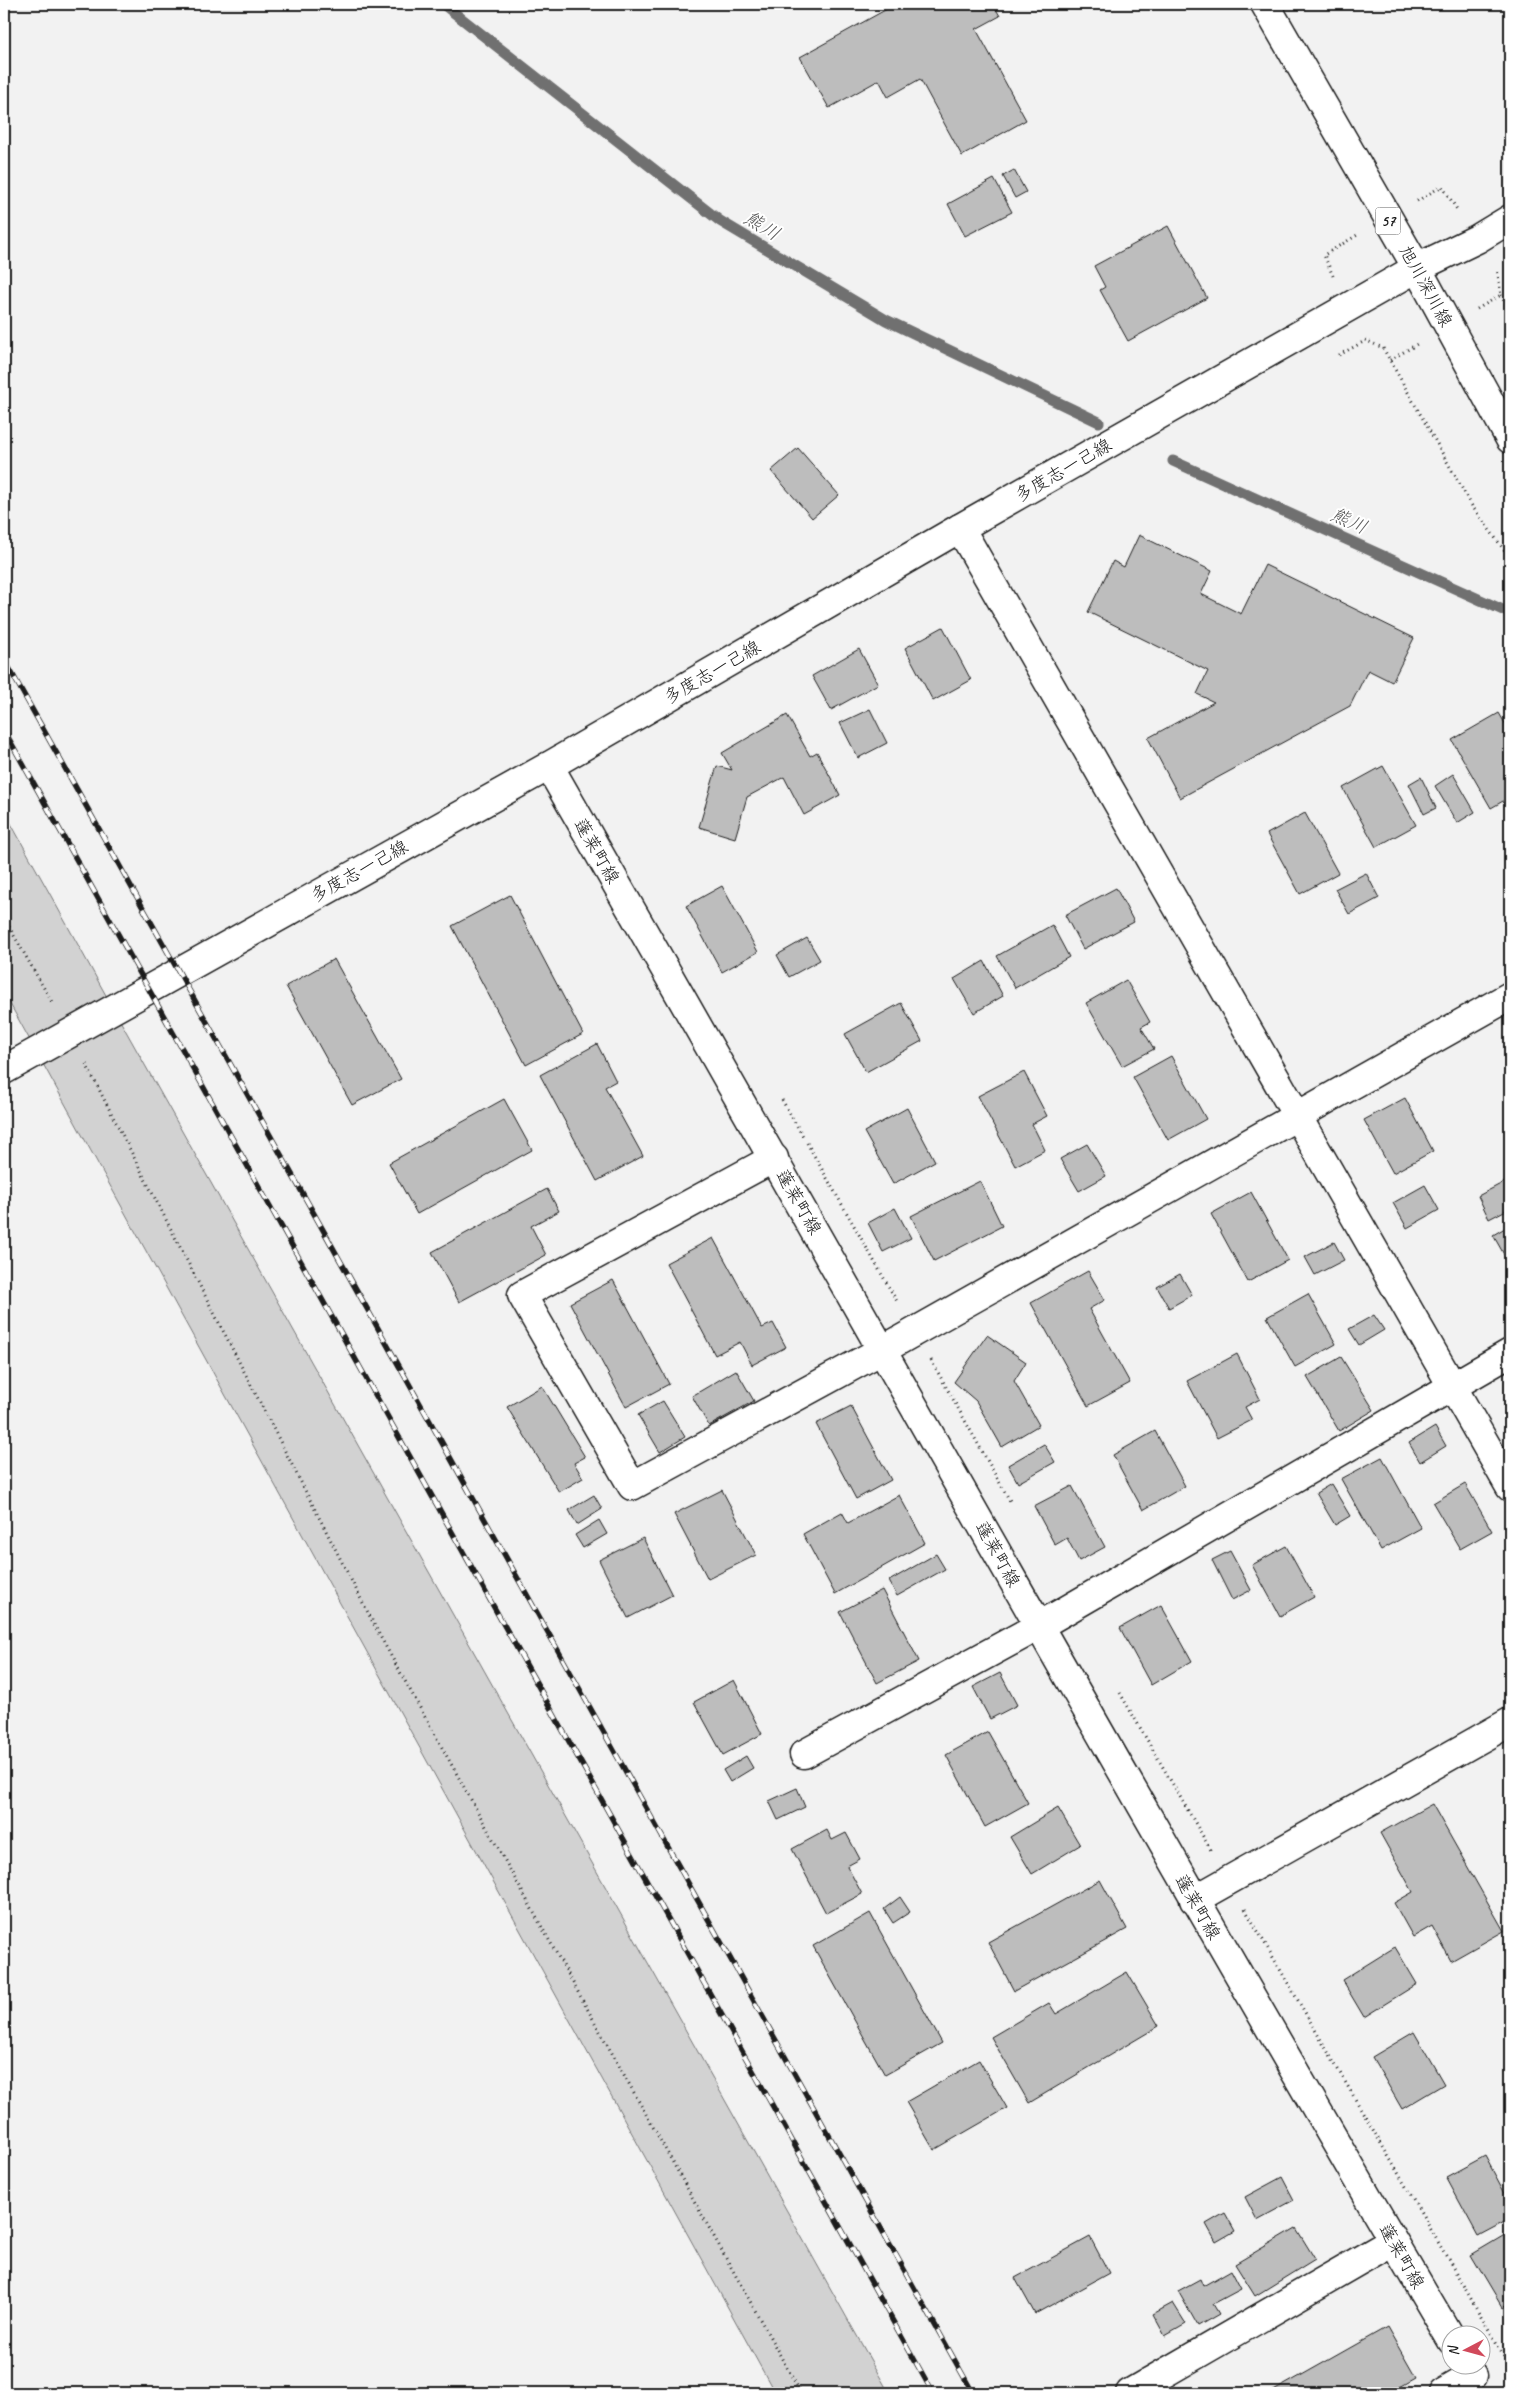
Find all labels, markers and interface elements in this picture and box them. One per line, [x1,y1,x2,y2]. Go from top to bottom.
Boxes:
water label: 熊川 [740,206,784,246]
road number: 57 [1376,208,1400,235]
street label: 旭川深川線 [1395,241,1457,331]
street label: 多度志一己線 [1011,433,1115,507]
water label: 熊川 [1327,502,1371,540]
street label: 多度志一己線 [660,635,764,709]
street label: 蓬莱町線 [569,814,625,888]
street label: 多度志一己線 [306,835,412,907]
street label: 蓬莱町線 [771,1165,827,1239]
street label: 蓬莱町線 [971,1517,1025,1591]
street label: 蓬莱町線 [1170,1870,1226,1944]
street label: 蓬莱町線 [1374,2219,1430,2293]
north arrow [1442,2324,1492,2374]
text: N [1444,2344,1462,2357]

